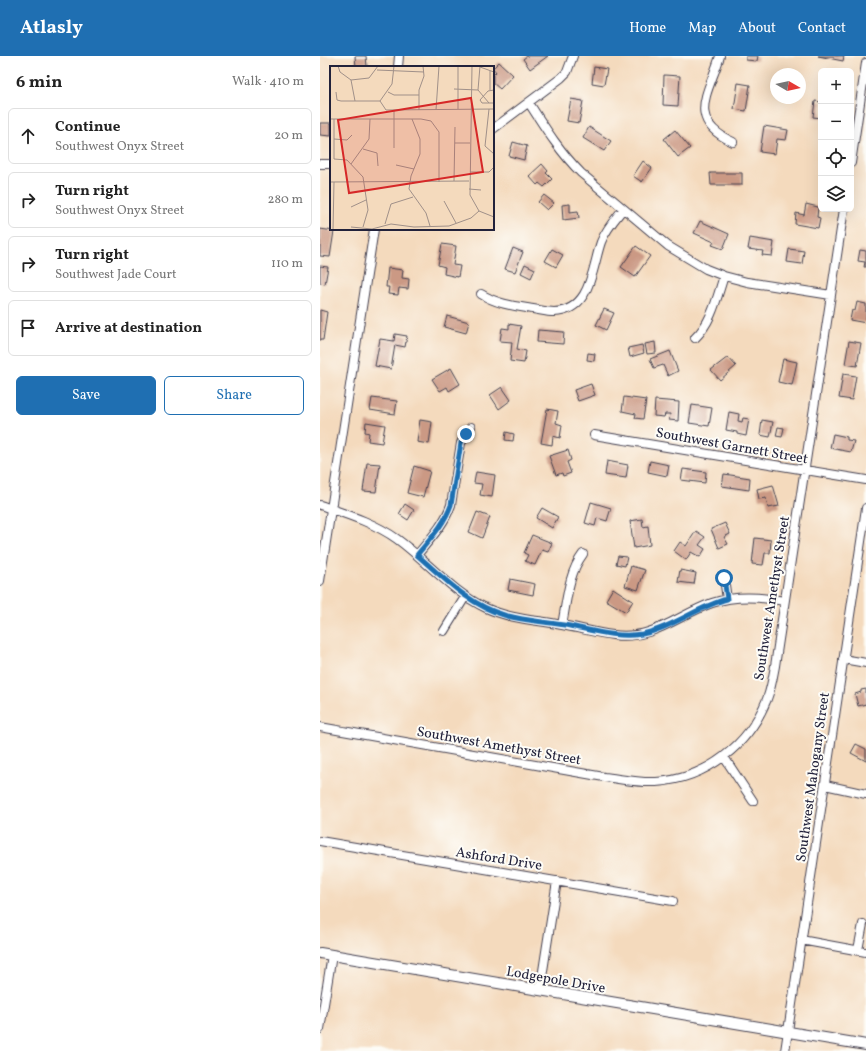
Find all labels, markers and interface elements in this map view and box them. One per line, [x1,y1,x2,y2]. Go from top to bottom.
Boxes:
text: Atlasly [20,15,83,41]
text: Home [629,19,666,38]
text: Map [688,19,716,38]
text: About [738,19,776,38]
text: Contact [798,19,846,38]
inset map [330,66,494,230]
north arrow [770,68,806,104]
map controls [818,68,854,212]
button: + [818,68,854,104]
text: 6 min [16,71,62,94]
text: Walk · 410 m [232,73,304,91]
button: − [818,104,854,140]
text: Continue [55,117,120,138]
icon: ahead [17,125,39,147]
text: 20 m [274,127,303,145]
text: Southwest Onyx Street [55,138,184,156]
button: locate [818,140,854,176]
button: layers [818,176,854,212]
text: Turn right [55,181,129,202]
icon: right [17,189,39,211]
text: 280 m [267,191,303,209]
text: Southwest Onyx Street [55,202,184,220]
text: Turn right [55,245,129,266]
icon: right [17,253,39,275]
text: 110 m [271,255,303,273]
text: Southwest Jade Court [55,266,177,284]
icon: arrive [17,317,39,339]
text: Arrive at destination [55,318,202,339]
button: Save [16,376,156,415]
button: Share [164,376,304,415]
street label: Southwest Garnett Street [654,424,809,469]
route end [457,425,475,443]
street label: Southwest Amethyst Street [750,515,795,682]
route start [715,569,733,587]
street label: Southwest Mahogany Street [792,691,835,863]
street label: Southwest Amethyst Street [415,723,582,770]
street label: Ashford Drive [454,843,544,876]
street label: Lodgepole Drive [505,962,607,999]

